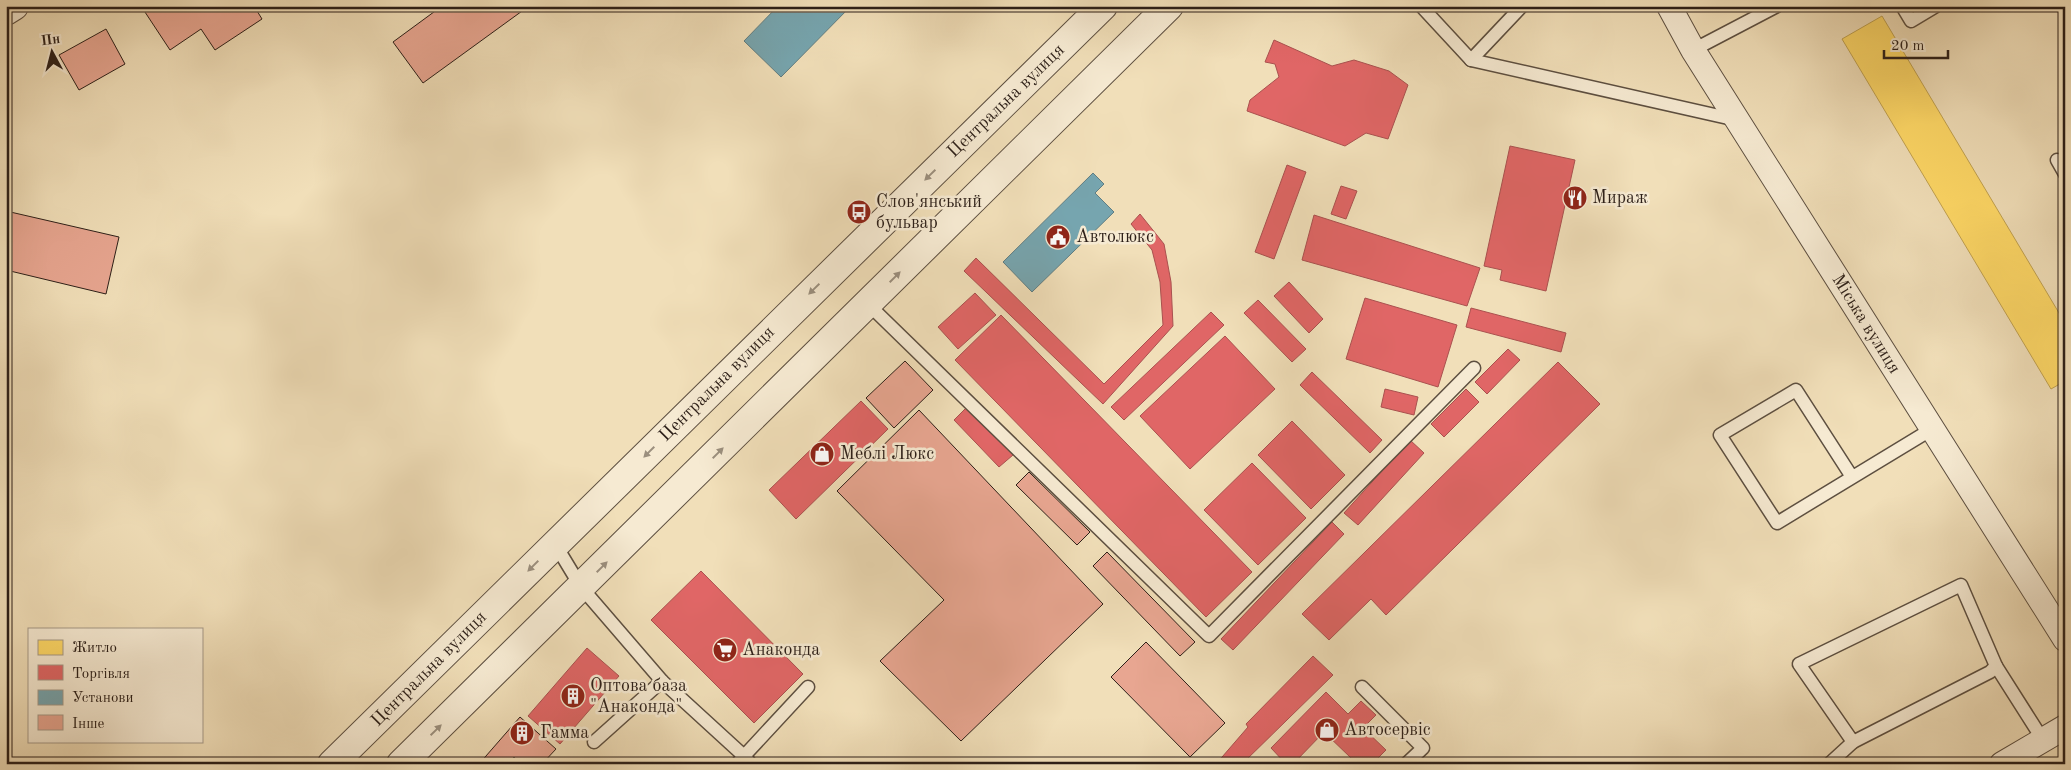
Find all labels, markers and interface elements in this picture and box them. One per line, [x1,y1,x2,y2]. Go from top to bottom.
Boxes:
north arrow [28,28,78,78]
scale bar [1884,28,1947,60]
text: Пн [40,32,61,48]
text: 20 m [1891,39,1925,54]
street label: Центральна вулиця [944,41,1068,161]
one-way arrow [925,169,937,181]
restaurant icon: Мираж [1562,185,1588,211]
place label: Мираж [1592,189,1648,207]
place label: Слов'янський бульвар [876,193,982,232]
bus stop icon: Слов'янський бульвар [846,199,872,225]
public building icon: Автолюкс [1045,224,1071,250]
place label: Автолюкс [1076,228,1154,246]
one-way arrow [889,271,901,283]
street label: Міська вулиця [1828,271,1904,377]
one-way arrow [808,282,820,294]
street label: Центральна вулиця [656,323,778,445]
shop icon: Меблі Люкс [809,441,835,467]
place label: Меблі Люкс [840,445,934,463]
one-way arrow [643,446,655,458]
one-way arrow [711,447,723,459]
one-way arrow [527,560,539,572]
one-way arrow [596,561,608,573]
street label: Центральна вулиця [368,608,490,730]
legend [28,628,202,742]
supermarket icon: Анаконда [712,637,738,663]
text: Житло [72,641,117,656]
place label: Анаконда [742,641,820,659]
text: Торгівля [72,667,130,682]
place label: Оптова база "Анаконда" [590,677,687,716]
building icon: Оптова база "Анаконда" [560,683,586,709]
text: Установи [72,691,134,706]
text: Інше [72,717,105,732]
shop icon: Автосервіс [1314,717,1340,743]
building icon: Гамма [509,720,535,746]
place label: Автосервіс [1344,721,1431,739]
one-way arrow [430,724,442,736]
place label: Гамма [540,724,589,742]

